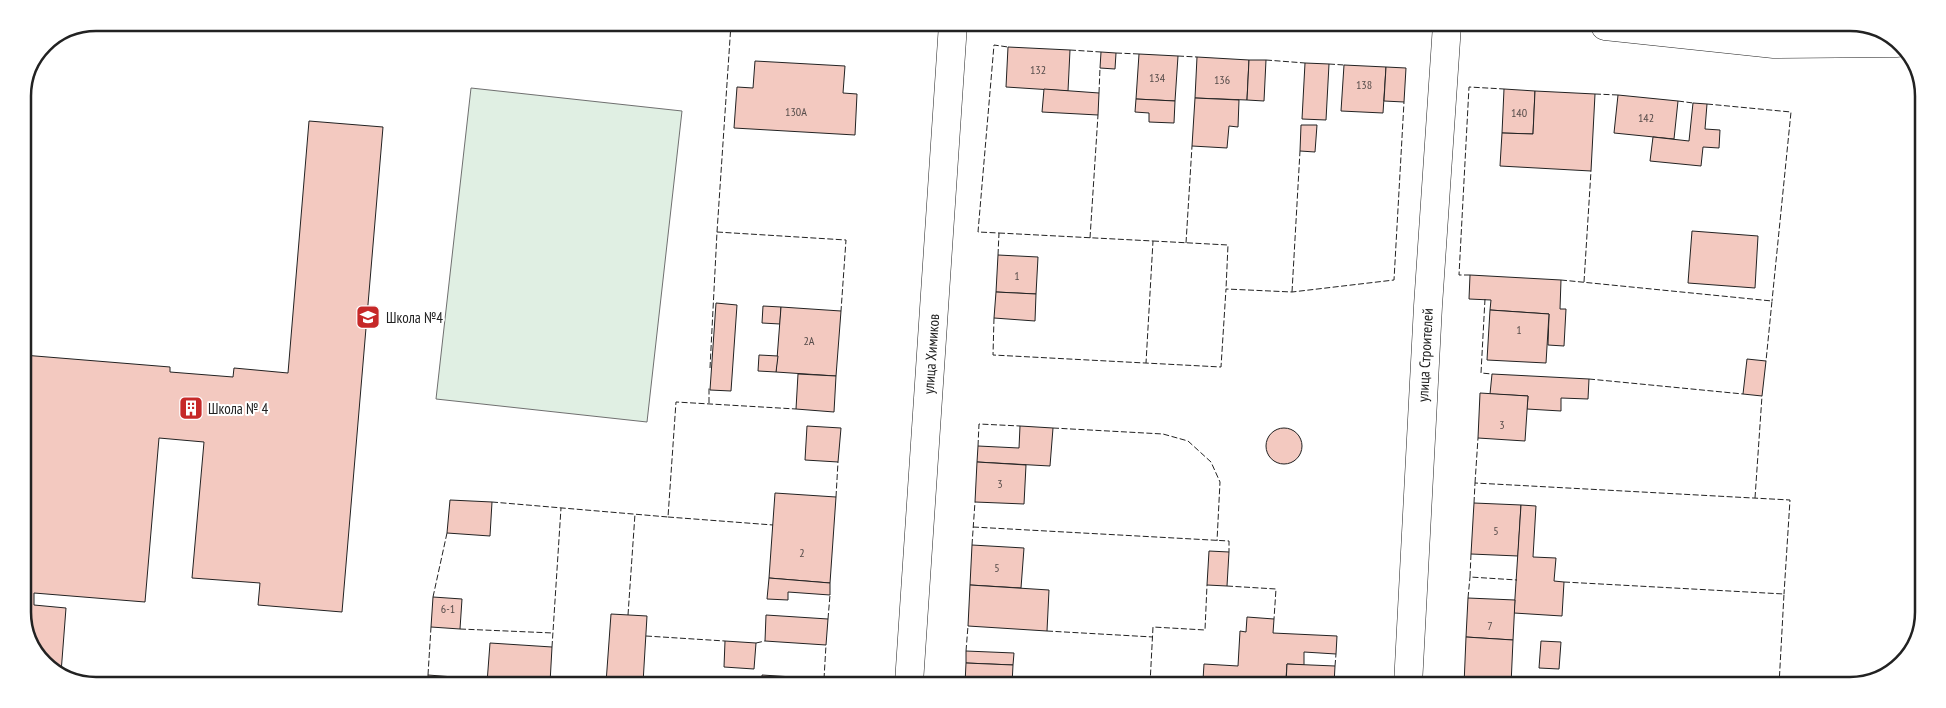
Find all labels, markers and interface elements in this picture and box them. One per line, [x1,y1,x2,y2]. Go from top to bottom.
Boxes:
house number: 132 [1030,62,1046,77]
house number: 134 [1149,70,1166,85]
house number: 136 [1214,72,1230,87]
house number: 138 [1356,77,1372,92]
house number: 130А [785,104,807,119]
house number: 140 [1511,105,1527,120]
house number: 142 [1638,110,1654,125]
house number: 1 [1014,268,1020,283]
school or university icon: Школа №4 [355,304,381,330]
place label: Школа №4 [386,308,443,327]
street label: улица Строителей [1413,308,1437,402]
street label: улица Химиков [919,313,943,395]
house number: 1 [1516,322,1522,337]
house number: 2А [803,333,815,348]
building icon: Школа № 4 [178,395,204,421]
place label: Школа № 4 [208,399,268,418]
house number: 3 [1499,417,1505,432]
house number: 3 [997,476,1003,491]
house number: 5 [1493,523,1499,538]
house number: 2 [799,545,805,560]
house number: 5 [994,560,1000,575]
house number: 6-1 [441,601,455,616]
house number: 7 [1487,618,1493,633]

